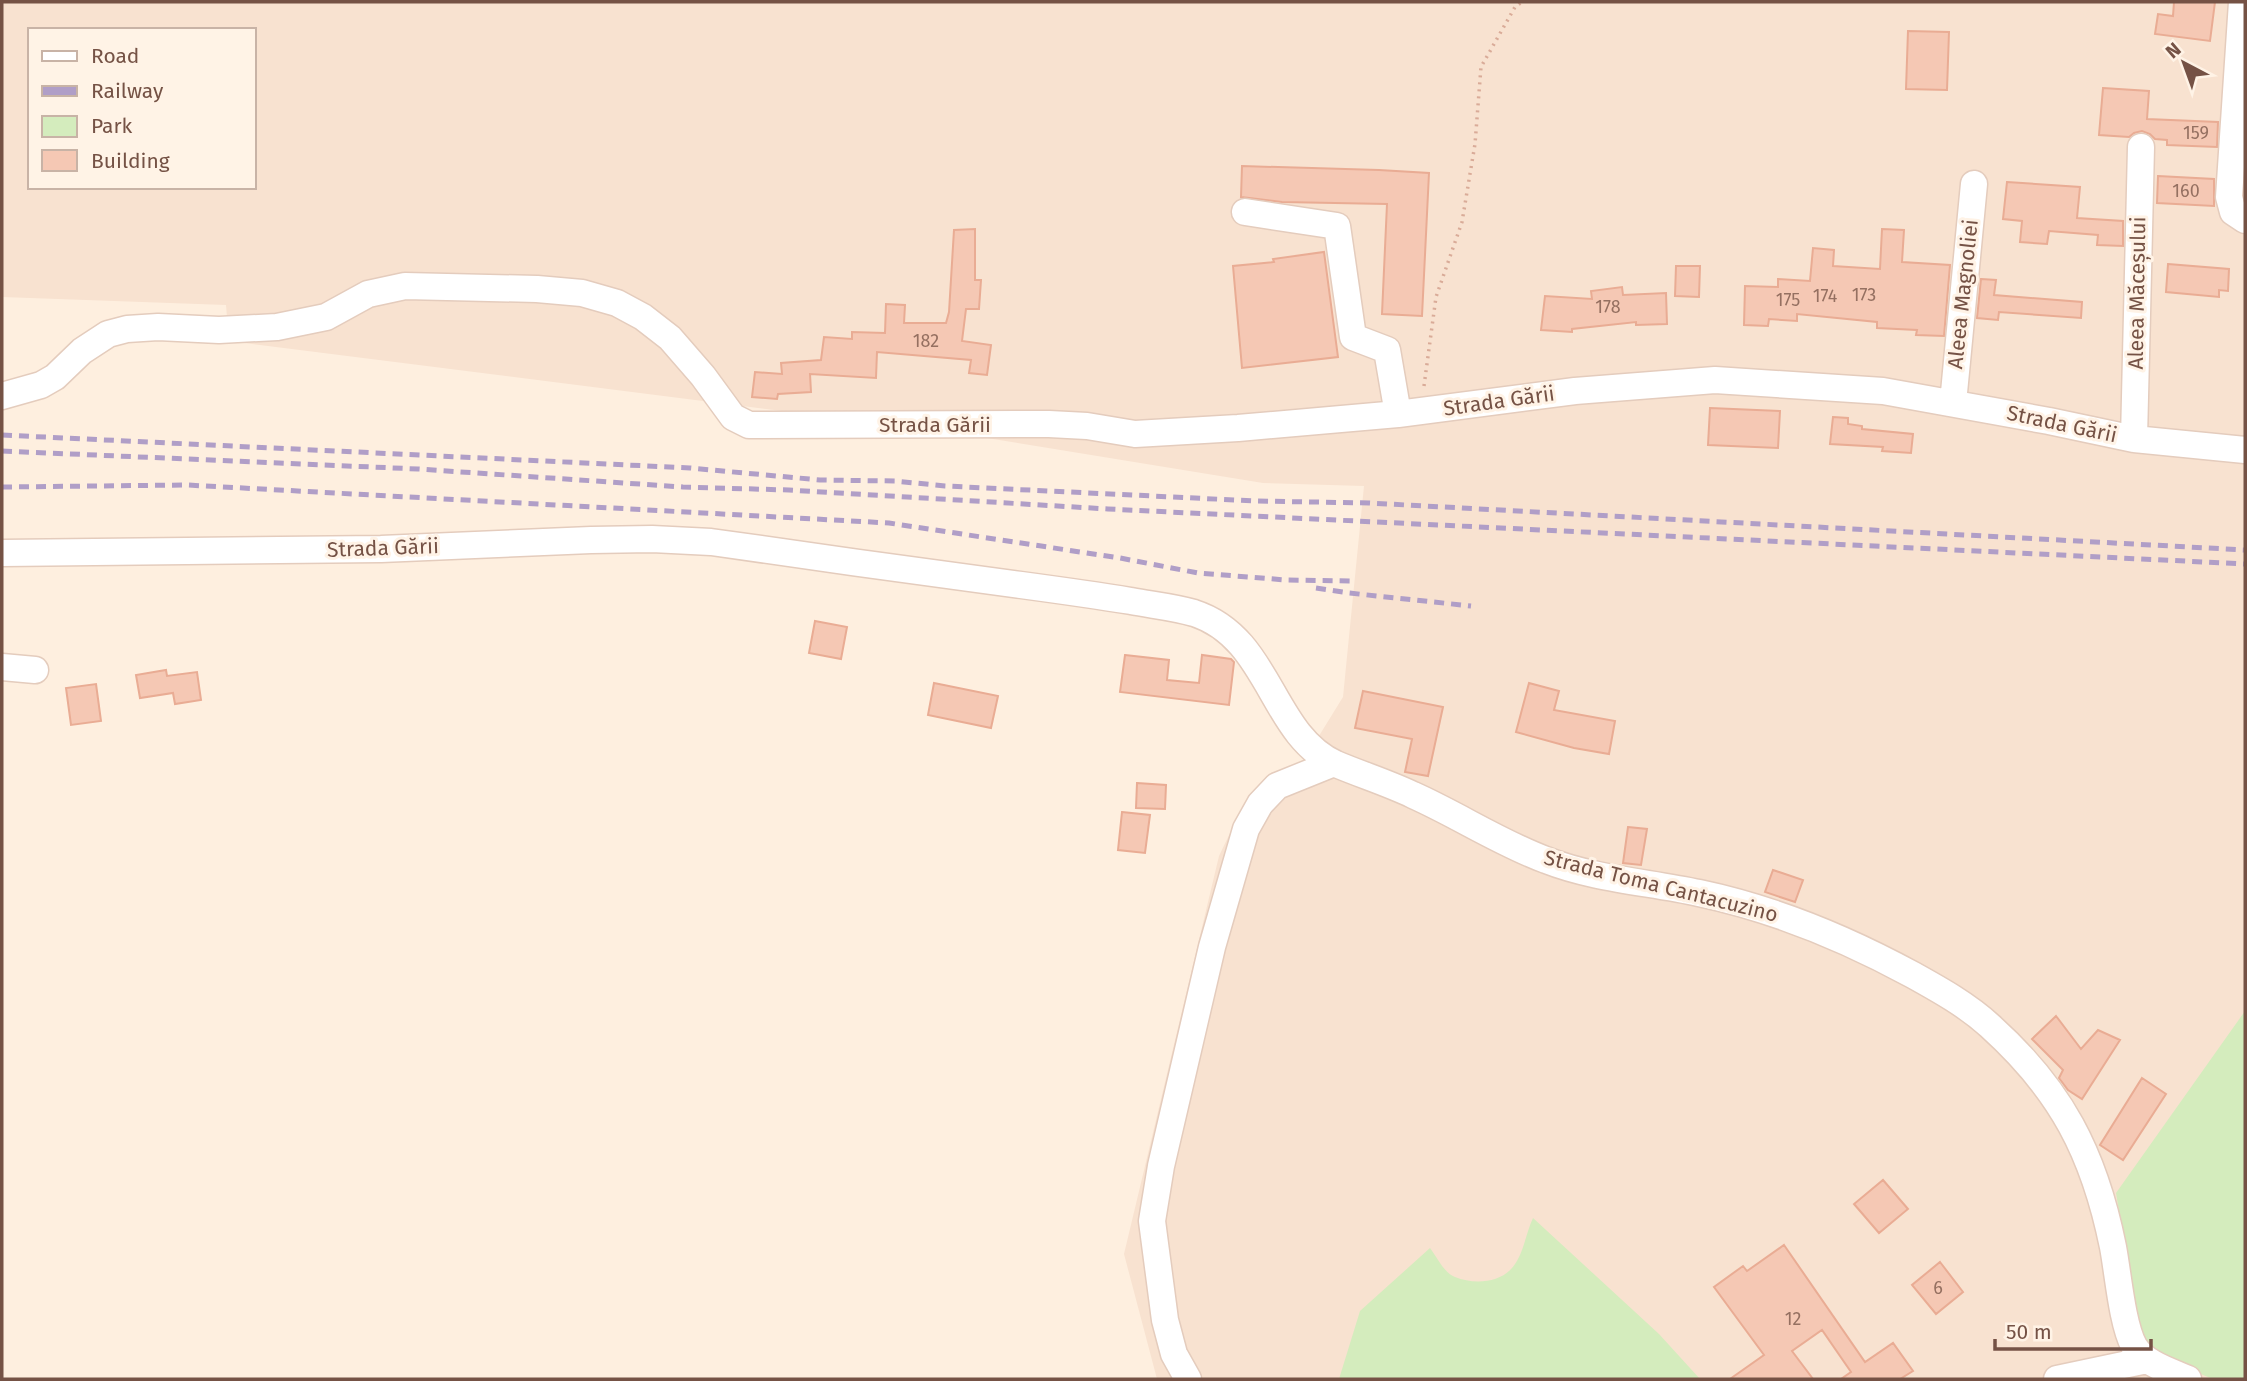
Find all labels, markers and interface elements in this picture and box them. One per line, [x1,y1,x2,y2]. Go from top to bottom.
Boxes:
legend [28,28,256,189]
north arrow [2149,28,2219,98]
text: N [2161,38,2185,63]
text: Road [91,43,139,69]
text: Railway [91,78,164,104]
text: Park [91,113,133,139]
house number: 159 [2183,122,2209,144]
text: Building [91,148,170,174]
house number: 160 [2172,180,2200,202]
street label: Aleea Măceșului [2123,216,2151,370]
street label: Aleea Magnoliei [1942,218,1984,370]
house number: 173 [1852,284,1876,306]
house number: 174 [1813,285,1838,307]
house number: 175 [1776,289,1800,311]
house number: 178 [1595,296,1621,318]
house number: 182 [913,330,939,352]
street label: Strada Gării [1442,380,1556,422]
street label: Strada Gării [2005,400,2119,448]
street label: Strada Gării [879,412,991,438]
street label: Strada Gării [327,533,439,563]
street label: Strada Toma Cantacuzino [1541,844,1781,928]
house number: 6 [1933,1277,1943,1299]
house number: 12 [1785,1308,1801,1330]
scale bar [1995,1308,2151,1352]
text: 50 m [2006,1319,2052,1345]

